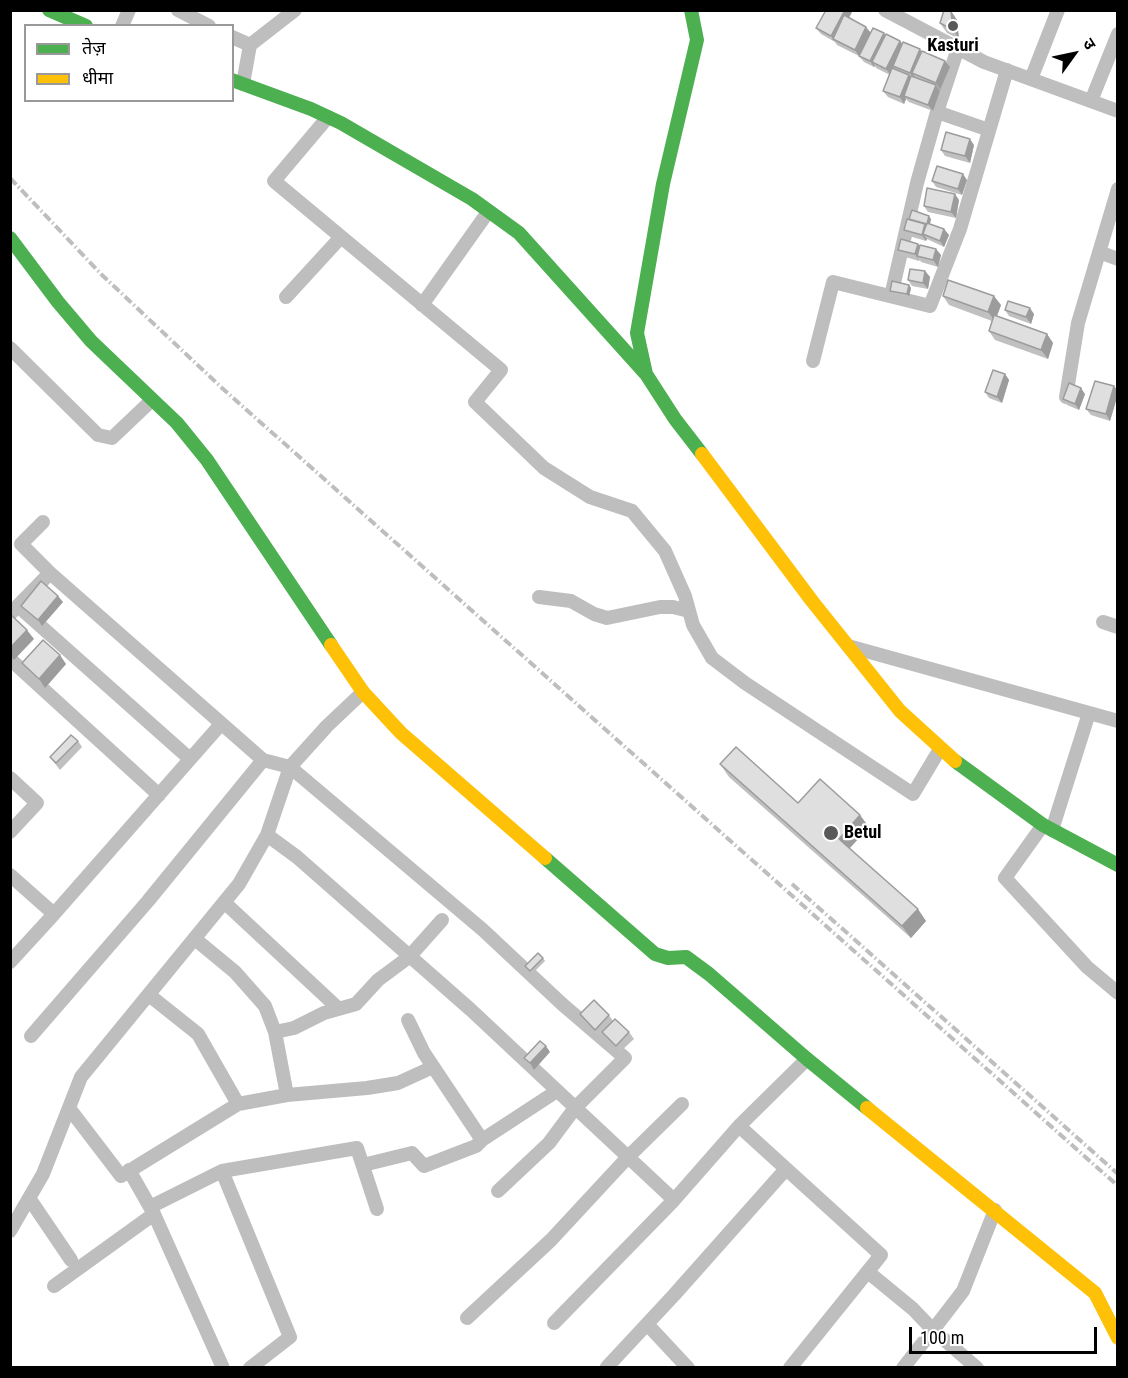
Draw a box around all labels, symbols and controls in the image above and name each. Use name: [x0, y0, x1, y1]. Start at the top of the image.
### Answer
marker: Kasturi: [946, 19, 960, 33]
legend: [24, 24, 234, 102]
north arrow: [1044, 24, 1104, 84]
place label: Kasturi: [927, 35, 979, 57]
text: उ: [1079, 35, 1100, 53]
text: तेज़: [82, 37, 106, 58]
text: धीमा: [82, 67, 113, 88]
place label: Betul: [844, 822, 882, 844]
marker: Betul: [822, 824, 840, 842]
scale bar: [912, 1315, 1100, 1353]
text: 100 m: [920, 1327, 964, 1348]

